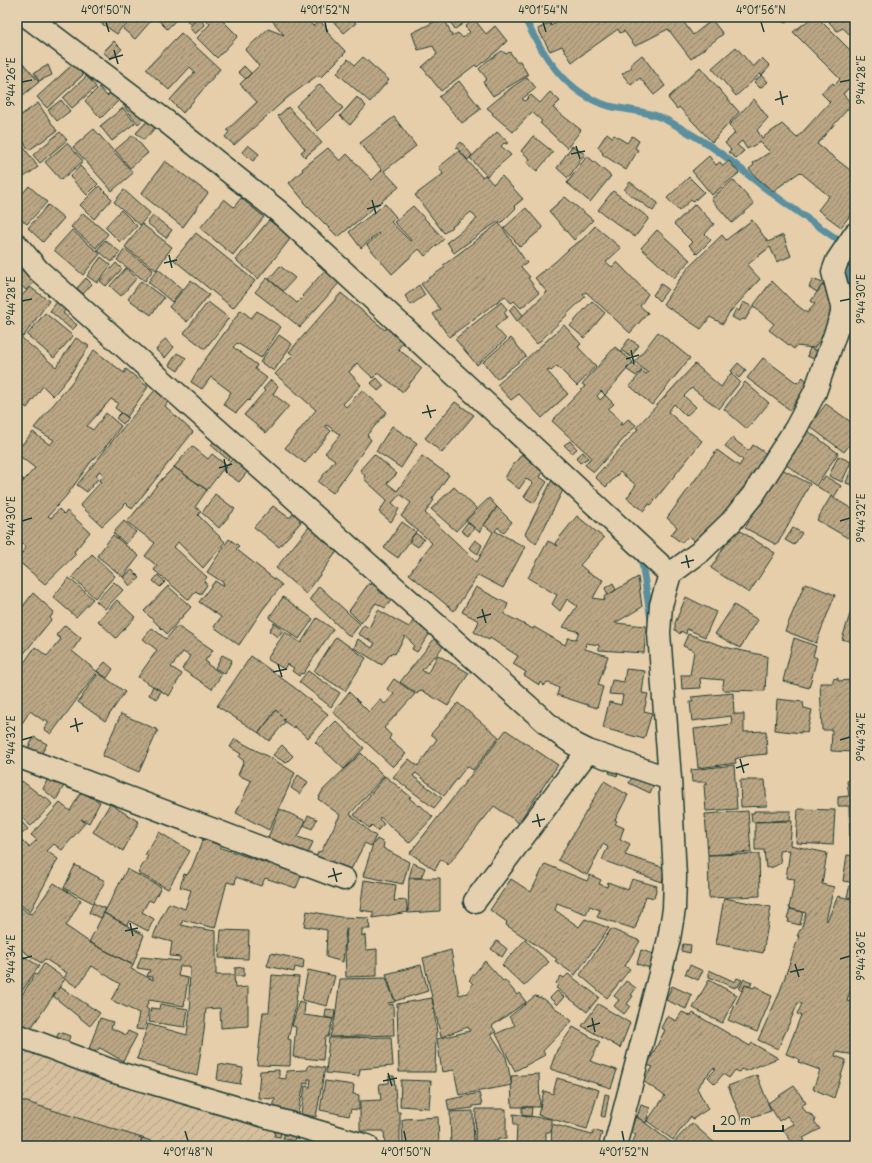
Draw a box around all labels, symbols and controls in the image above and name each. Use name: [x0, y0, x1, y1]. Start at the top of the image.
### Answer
text: 4°01'50"N: [81, 2, 131, 17]
text: 4°01'52"N: [300, 2, 350, 17]
text: 4°01'54"N: [518, 2, 568, 17]
text: 4°01'56"N: [736, 2, 786, 17]
text: 9°44'28"E: [853, 55, 868, 105]
text: 9°44'26"E: [3, 57, 18, 107]
text: 9°44'30"E: [853, 274, 868, 324]
text: 9°44'28"E: [3, 276, 18, 326]
text: 9°44'32"E: [853, 493, 868, 543]
text: 9°44'30"E: [3, 496, 18, 546]
text: 9°44'34"E: [853, 712, 868, 762]
text: 9°44'32"E: [3, 715, 18, 765]
text: 9°44'36"E: [853, 931, 868, 981]
text: 9°44'34"E: [3, 934, 18, 984]
scale bar: [714, 1107, 783, 1133]
text: 20 m: [720, 1111, 751, 1129]
text: 4°01'48"N: [163, 1144, 213, 1159]
text: 4°01'50"N: [381, 1144, 431, 1159]
text: 4°01'52"N: [599, 1144, 649, 1159]

